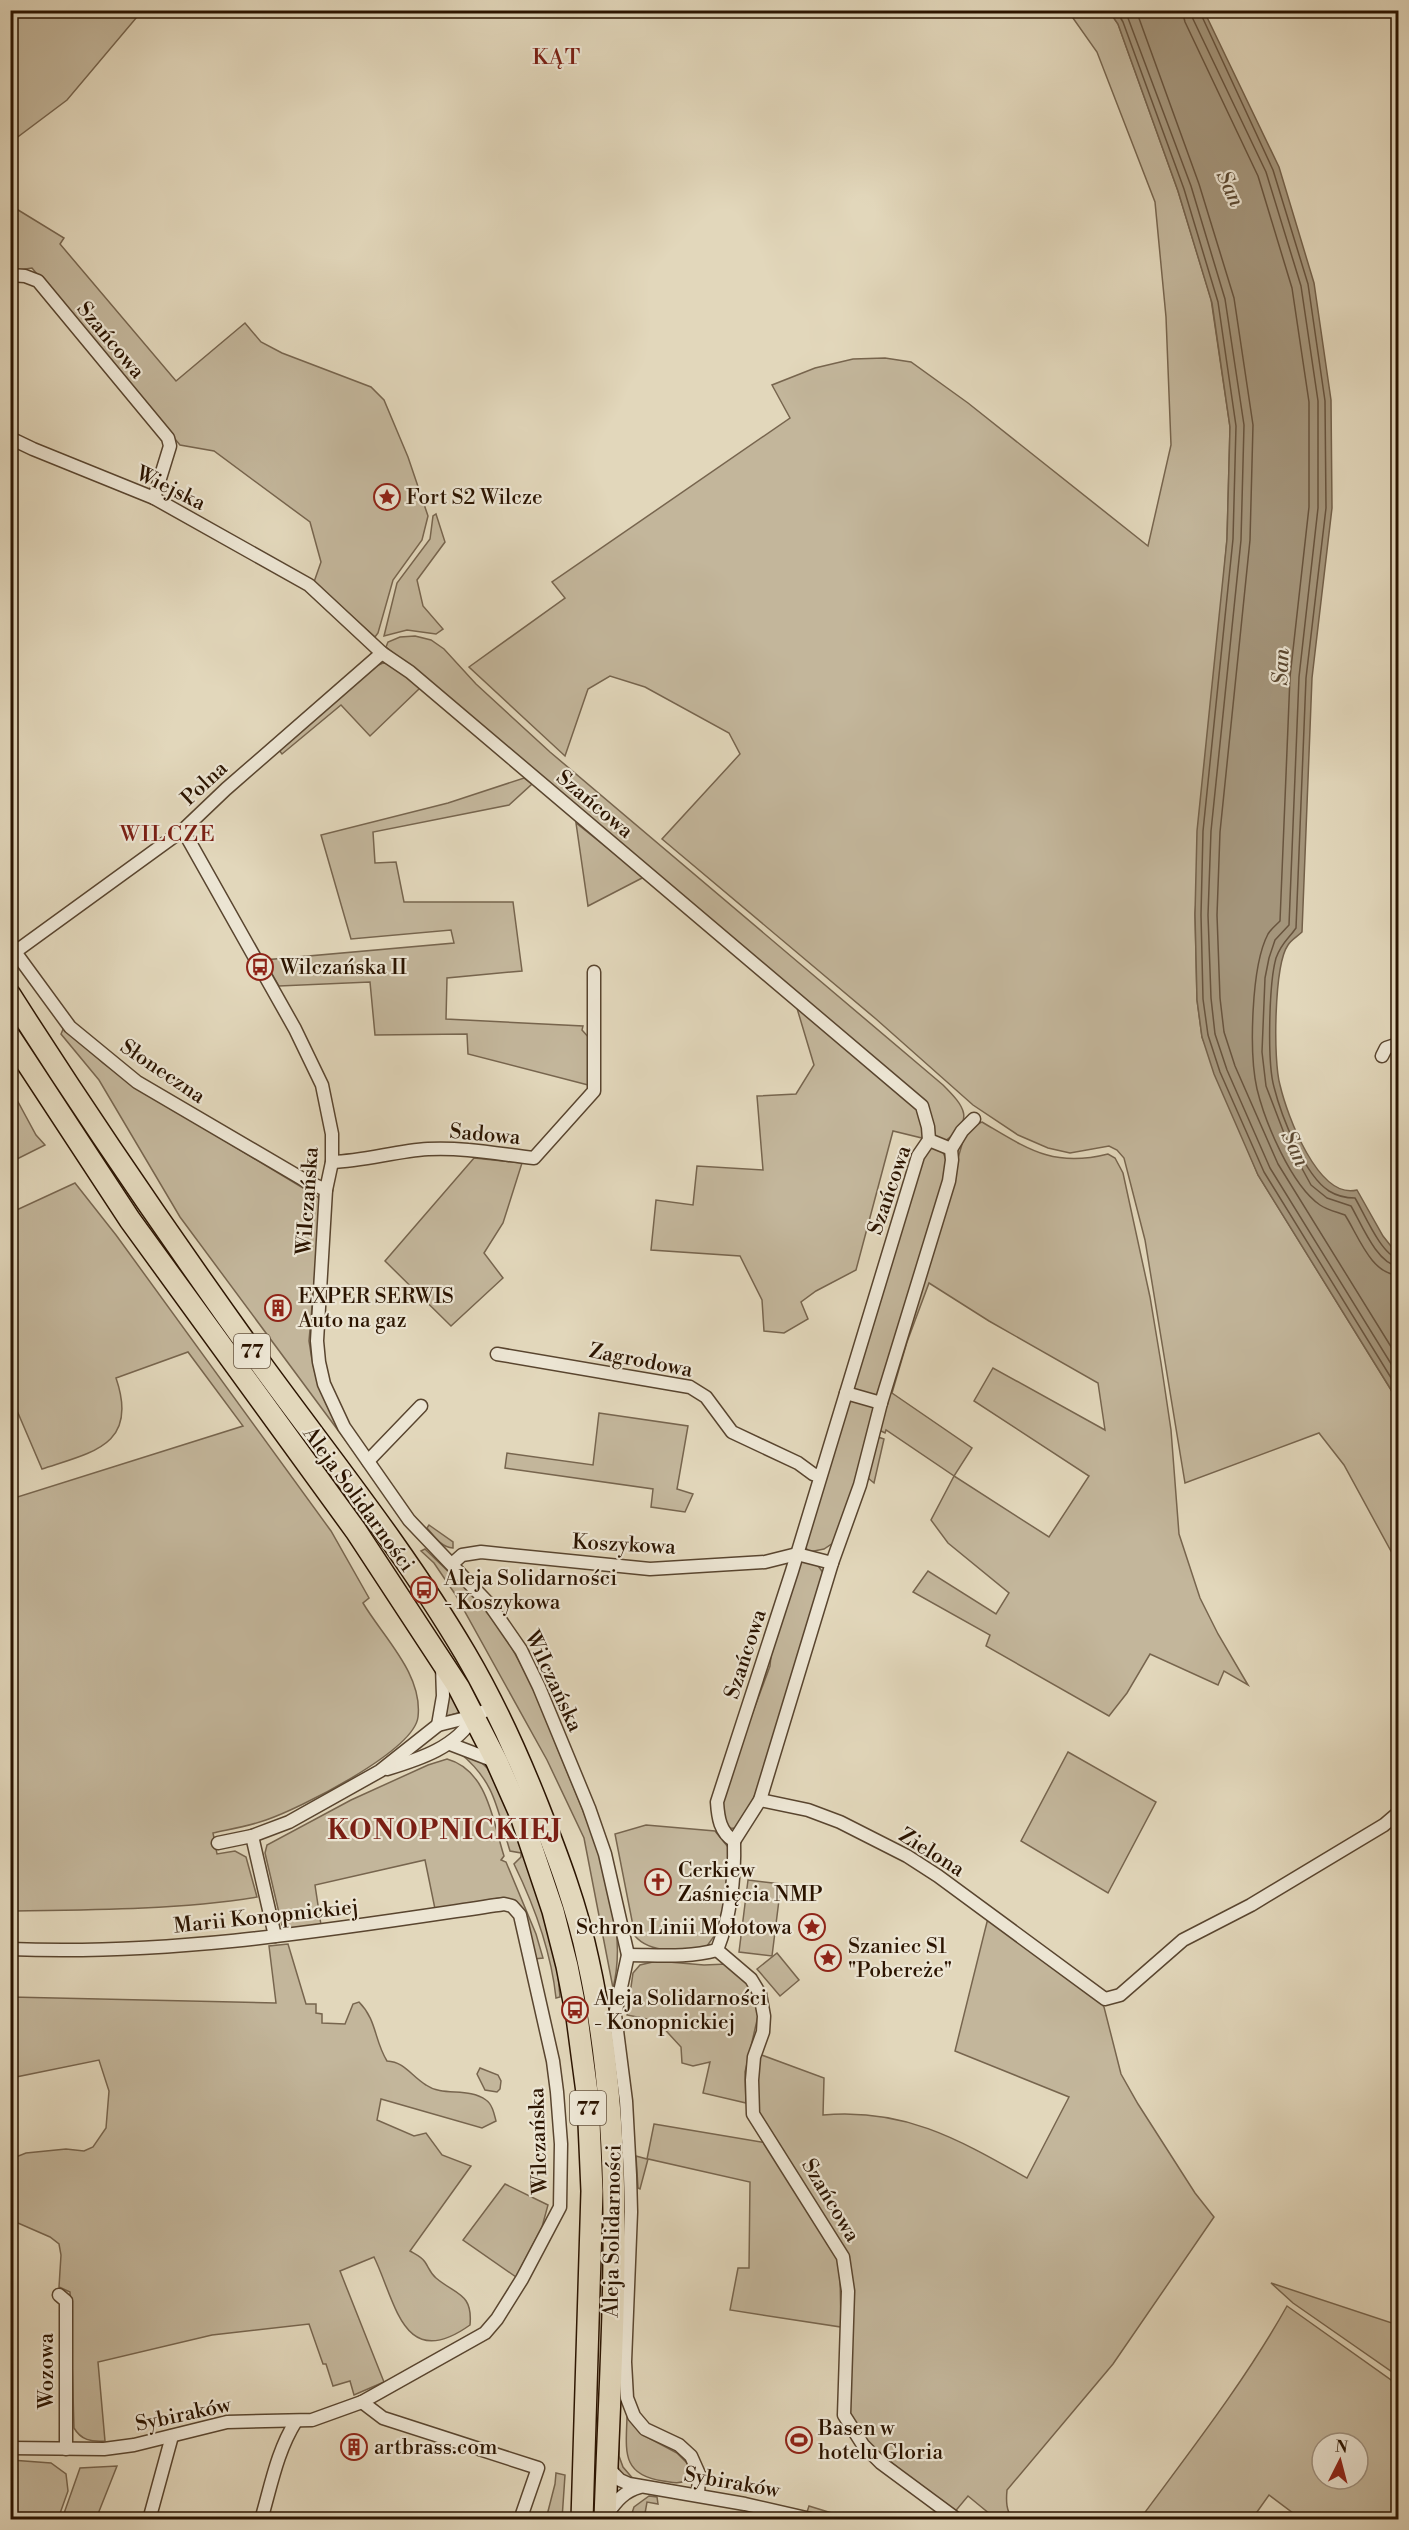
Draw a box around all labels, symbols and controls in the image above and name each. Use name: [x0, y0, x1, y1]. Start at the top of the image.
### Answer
district label: KĄT: [532, 44, 582, 71]
water label: San: [1210, 166, 1250, 212]
street label: Szańcowa: [71, 297, 150, 385]
street label: Wiejska: [131, 461, 210, 517]
place icon: Fort S2 Wilcze: [372, 482, 402, 512]
place label: Fort S2 Wilcze: [406, 485, 543, 511]
water label: San: [1267, 647, 1296, 686]
street label: Polna: [176, 756, 234, 812]
street label: Szańcowa: [551, 765, 638, 845]
district label: WILCZE: [119, 821, 216, 848]
bus stop icon: Wilczańska II: [245, 952, 275, 982]
place label: Wilczańska II: [279, 955, 407, 981]
street label: Słoneczna: [115, 1034, 210, 1110]
street label: Sadowa: [448, 1119, 522, 1151]
water label: San: [1274, 1126, 1315, 1172]
street label: Szańcowa: [863, 1142, 917, 1238]
street label: WiIczańska: [291, 1146, 325, 1257]
place label: EXPER SERWIS Auto na gaz: [297, 1284, 454, 1334]
building icon: EXPER SERWIS Auto na gaz: [263, 1293, 293, 1323]
road number: 77: [234, 1334, 270, 1368]
street label: Zagrodowa: [587, 1338, 695, 1384]
street label: Aleja Solidarności: [296, 1421, 420, 1577]
street label: Koszykowa: [571, 1529, 677, 1561]
place label: Aleja Solidarności - Koszykowa: [443, 1566, 617, 1616]
bus stop icon: Aleja Solidarności - Koszykowa: [409, 1575, 439, 1605]
street label: Szańcowa: [719, 1606, 773, 1702]
street label: WiIczańska: [518, 1626, 588, 1736]
district label: KONOPNICKIEJ: [327, 1814, 563, 1848]
street label: Zielona: [894, 1823, 969, 1883]
place label: Cerkiew Zaśnięcia NMP: [678, 1858, 823, 1908]
church icon: Cerkiew Zaśnięcia NMP: [643, 1867, 673, 1897]
street label: Marii Konopnickiej: [172, 1894, 360, 1940]
place icon: Schron Linii Mołotowa: [797, 1912, 827, 1942]
place label: Schron Linii Mołotowa: [576, 1915, 792, 1941]
place label: Szaniec S1 "Pobereże": [848, 1934, 952, 1984]
place icon: Szaniec S1 "Pobereże": [813, 1943, 843, 1973]
place label: Aleja Solidarności - Konopnickiej: [593, 1986, 767, 2036]
bus stop icon: Aleja Solidarności - Konopnickiej: [560, 1995, 590, 2025]
street label: Wilczańska: [524, 2087, 554, 2196]
road number: 77: [570, 2091, 606, 2125]
street label: Aleja Solidarności: [598, 2144, 628, 2319]
street label: Szańcowa: [795, 2154, 865, 2247]
street label: Wozowa: [34, 2333, 60, 2410]
street label: Sybiraków: [133, 2392, 234, 2438]
place label: Basen w hotelu Gloria: [817, 2416, 943, 2466]
sports icon: Basen w hotelu Gloria: [784, 2425, 814, 2455]
north arrow: [1310, 2431, 1370, 2491]
building icon: artbrass.com: [339, 2432, 369, 2462]
place label: artbrass.com: [374, 2435, 498, 2461]
text: N: [1334, 2436, 1349, 2458]
street label: Sybiraków: [682, 2462, 782, 2504]

